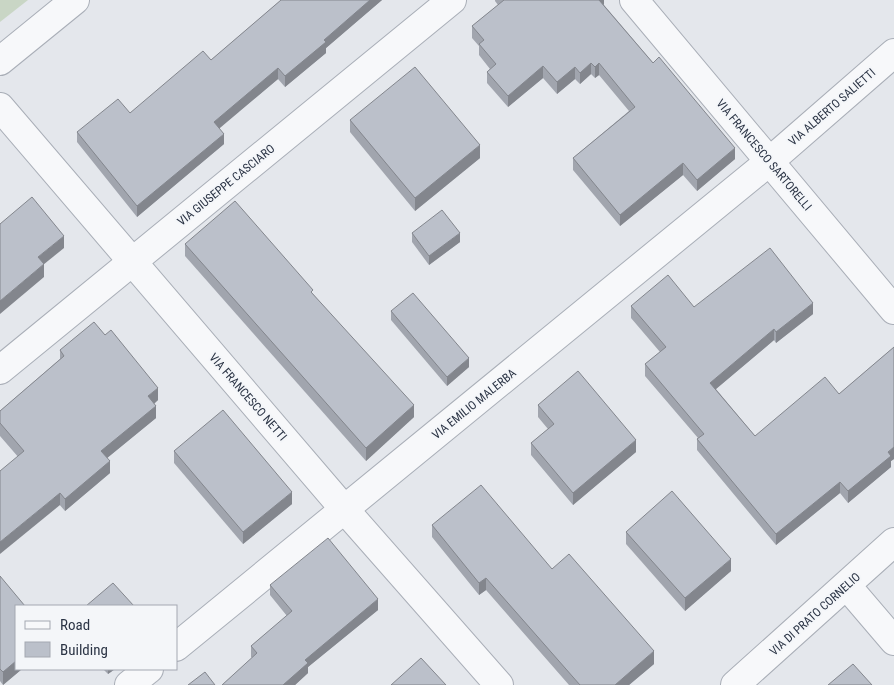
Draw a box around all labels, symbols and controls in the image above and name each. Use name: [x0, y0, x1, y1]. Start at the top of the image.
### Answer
street label: VIA ALBERTO SALIETTI: [786, 66, 878, 148]
street label: VIA FRANCESCO SARTORELLI: [713, 97, 815, 213]
street label: VIA GIUSEPPE CASCIARO: [175, 142, 277, 228]
street label: VIA FRANCESCO NETTI: [206, 351, 290, 443]
street label: VIA EMILIO MALERBA: [429, 366, 519, 442]
street label: VIA DI PRATO CORNELIO: [767, 570, 863, 658]
legend: [15, 605, 178, 670]
text: Road: [60, 616, 90, 634]
text: Building: [60, 641, 108, 659]

